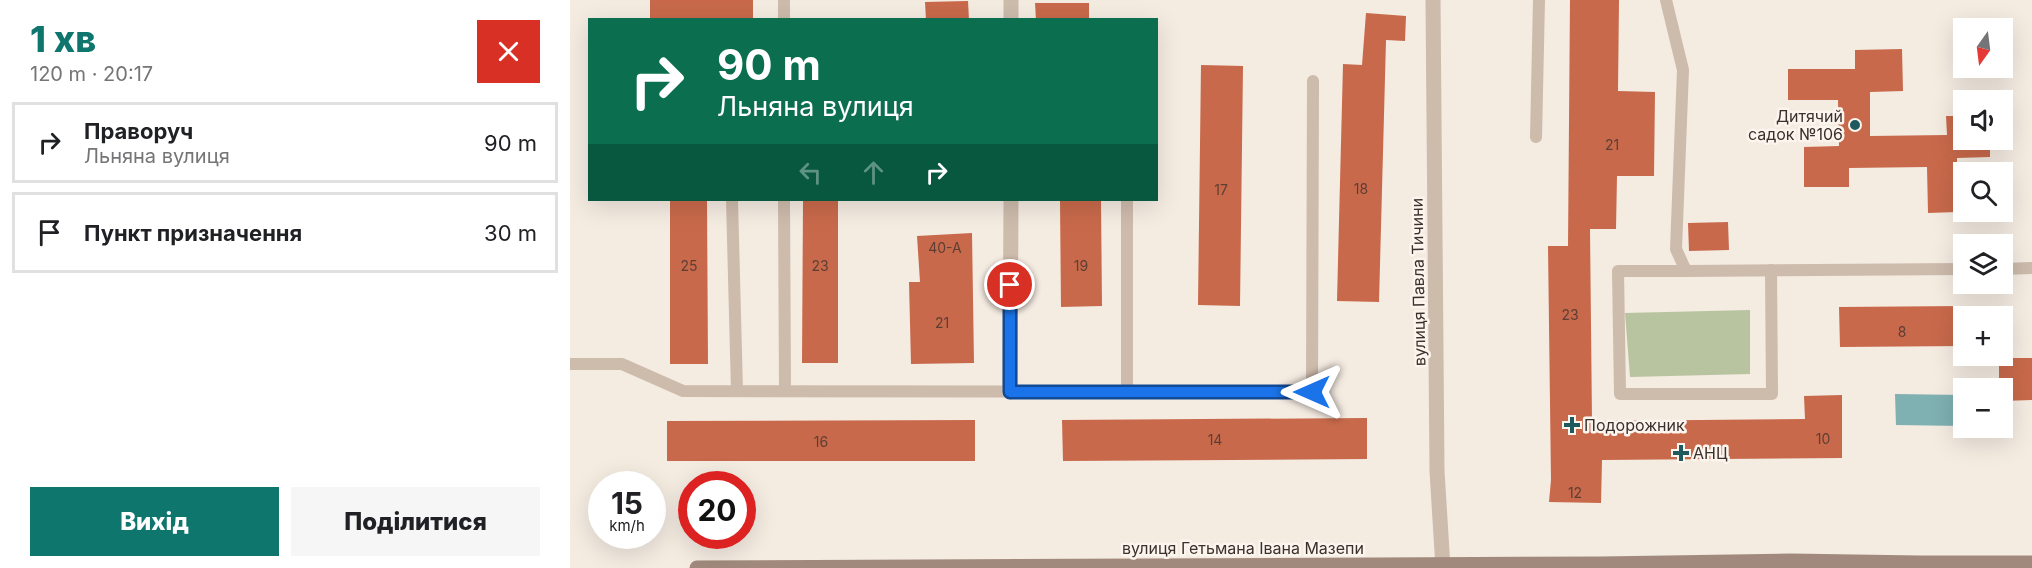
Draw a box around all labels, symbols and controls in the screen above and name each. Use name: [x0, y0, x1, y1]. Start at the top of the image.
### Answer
text: 1 хв: [30, 17, 96, 61]
north arrow: [1953, 18, 2013, 78]
map controls: [1953, 18, 2013, 438]
button: close: [477, 20, 540, 83]
text: 90 m: [717, 39, 821, 90]
icon: right: [618, 42, 696, 120]
text: 120 m · 20:17: [30, 62, 153, 86]
text: Льняна вулиця: [717, 90, 914, 123]
button: sound: [1953, 90, 2013, 150]
place label: Дитячий садок №106: [1748, 106, 1843, 144]
text: Праворуч: [84, 118, 193, 144]
marker: Дитячий садок №106: [1848, 118, 1862, 132]
icon: right: [33, 126, 66, 159]
text: 90 m: [484, 130, 537, 156]
house number: 21: [1605, 136, 1619, 153]
text: Льняна вулиця: [84, 144, 230, 168]
icon: left: [794, 156, 827, 189]
icon: ahead: [857, 156, 890, 189]
icon: right: [920, 156, 953, 189]
button: search: [1953, 162, 2013, 222]
house number: 18: [1354, 180, 1368, 197]
house number: 17: [1214, 181, 1228, 198]
street label: вулиця Павла Тичини: [1407, 198, 1429, 366]
icon: arrive: [33, 216, 66, 249]
text: Пункт призначення: [84, 220, 302, 246]
text: 30 m: [484, 220, 537, 246]
button: layers: [1953, 234, 2013, 294]
house number: 40-А: [928, 239, 962, 256]
house number: 25: [680, 257, 698, 274]
house number: 23: [811, 257, 829, 274]
house number: 19: [1074, 257, 1088, 274]
pin: [984, 259, 1035, 310]
icon: arrive: [993, 268, 1026, 301]
house number: 23: [1561, 306, 1579, 323]
button: +: [1953, 306, 2013, 366]
house number: 21: [935, 314, 949, 331]
house number: 8: [1898, 323, 1906, 340]
position arrow: [1280, 360, 1344, 424]
button: −: [1953, 378, 2013, 438]
place label: Подорожник: [1584, 415, 1685, 435]
marker: Подорожник: [1565, 418, 1579, 432]
house number: 10: [1816, 430, 1830, 447]
house number: 14: [1208, 431, 1222, 448]
house number: 16: [814, 433, 828, 450]
place label: АНЦ: [1693, 443, 1728, 463]
marker: АНЦ: [1674, 446, 1688, 460]
speed limit sign: 20: [678, 471, 756, 549]
house number: 12: [1568, 484, 1582, 501]
text: 15: [611, 485, 643, 521]
button: Вихід: [30, 487, 279, 556]
button: Поділитися: [291, 487, 540, 556]
text: km/h: [609, 516, 645, 535]
street label: вулиця Гетьмана Івана Мазепи: [1122, 538, 1364, 558]

